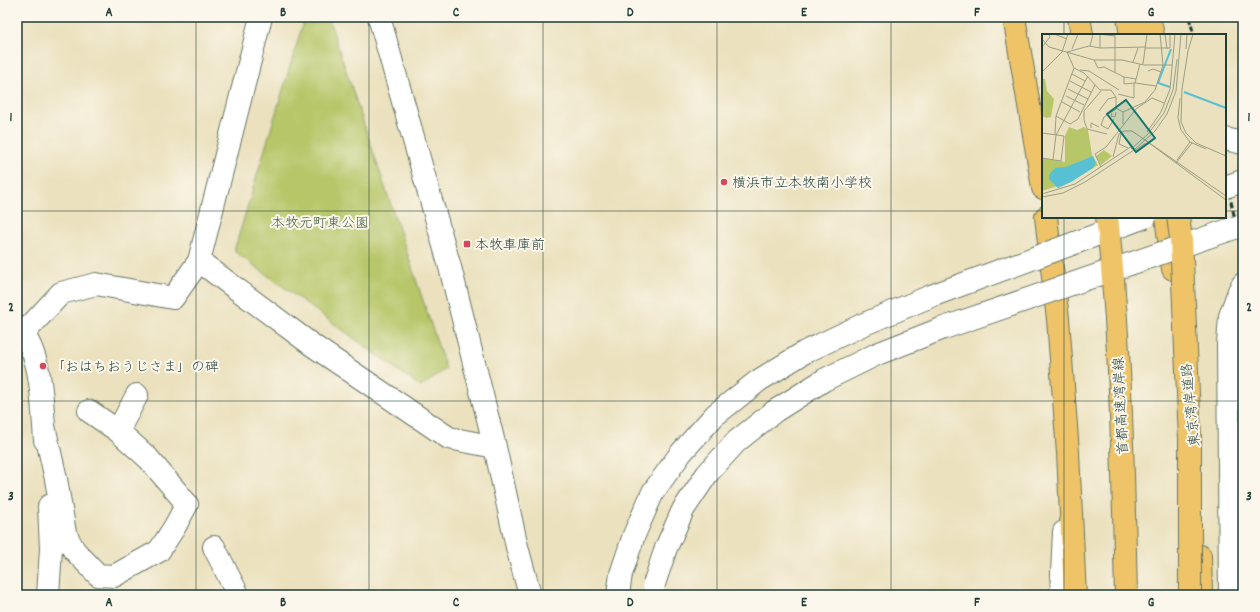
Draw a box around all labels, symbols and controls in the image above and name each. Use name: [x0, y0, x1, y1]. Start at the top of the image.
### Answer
text: A: [105, 4, 113, 23]
text: B: [280, 4, 286, 23]
text: C: [453, 4, 460, 23]
text: D: [627, 4, 634, 23]
text: E: [801, 4, 808, 23]
text: F: [974, 4, 980, 23]
text: G: [1148, 4, 1155, 23]
inset map: [1042, 34, 1226, 218]
text: 1: [10, 109, 13, 128]
text: 1: [1248, 109, 1251, 128]
place label: 横浜市立本牧南小学校: [732, 174, 872, 194]
marker: 横浜市立本牧南小学校: [719, 177, 729, 187]
park label: 本牧元町東公園: [271, 214, 369, 234]
place label: 本牧車庫前: [475, 236, 545, 256]
marker: 本牧車庫前: [462, 239, 472, 249]
text: 2: [8, 299, 14, 318]
text: 2: [1246, 299, 1252, 318]
street label: 首都高速湾岸線: [1109, 356, 1135, 455]
place label: 「おはちおうじさま」の碑: [51, 358, 219, 378]
marker: 「おはちおうじさま」の碑: [38, 361, 48, 371]
street label: 東京湾岸道路: [1178, 362, 1206, 448]
text: 3: [8, 488, 14, 507]
text: 3: [1246, 488, 1252, 507]
text: A: [105, 594, 113, 612]
text: B: [280, 594, 286, 612]
text: C: [453, 594, 460, 612]
text: D: [627, 594, 634, 612]
text: E: [801, 594, 808, 612]
text: F: [974, 594, 980, 612]
text: G: [1148, 594, 1155, 612]

